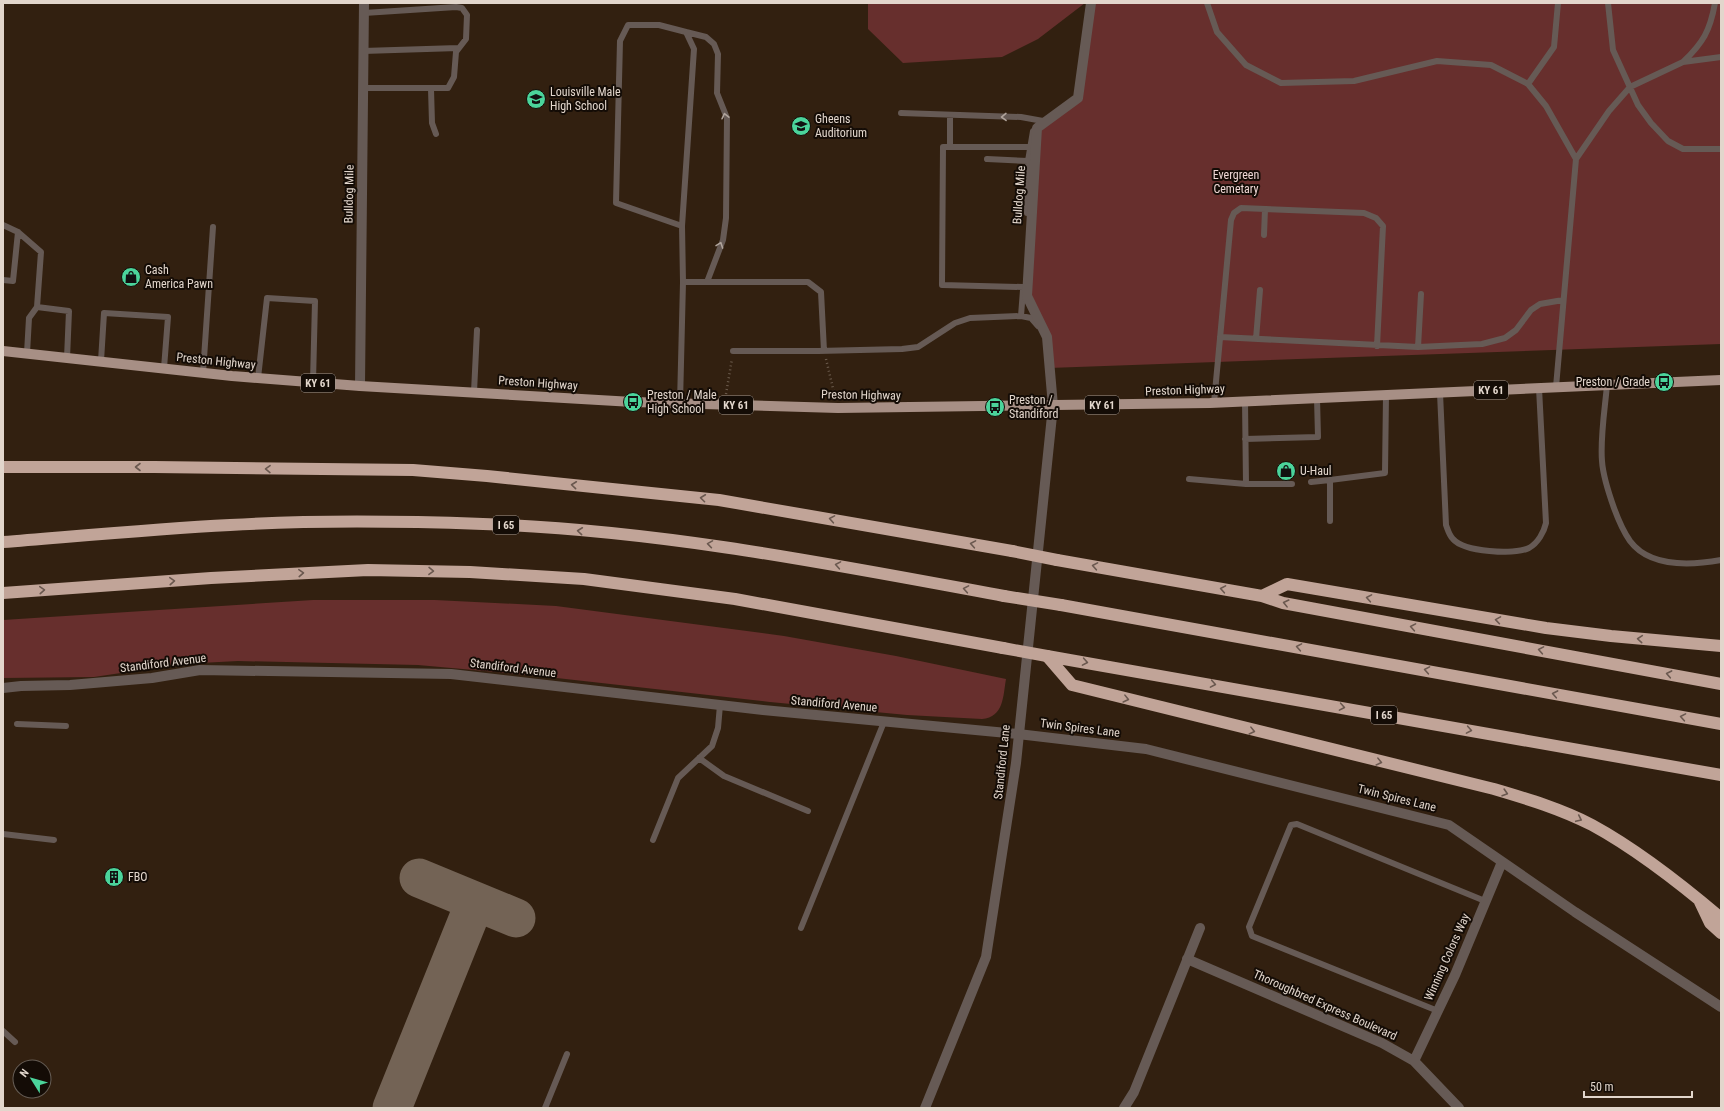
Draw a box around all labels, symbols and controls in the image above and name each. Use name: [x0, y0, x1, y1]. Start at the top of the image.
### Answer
place label: Louisville Male High School: [550, 85, 621, 113]
school or university icon: Louisville Male High School: [525, 88, 547, 110]
place label: Gheens Auditorium: [815, 112, 867, 140]
one-way arrow: [722, 113, 730, 120]
one-way arrow: [1001, 113, 1007, 121]
school or university icon: Gheens Auditorium: [790, 115, 812, 137]
street label: Bulldog Mile: [341, 164, 357, 223]
street label: Bulldog Mile: [1010, 165, 1028, 225]
park label: Evergreen Cemetary: [1213, 168, 1259, 196]
one-way arrow: [716, 242, 724, 249]
place label: Cash America Pawn: [145, 263, 213, 291]
shop icon: Cash America Pawn: [120, 266, 142, 288]
street label: Preston Highway: [176, 350, 256, 372]
bus stop icon: Preston / Grade: [1653, 371, 1675, 393]
street label: Preston Highway: [498, 373, 578, 393]
road number: KY 61: [301, 374, 335, 392]
place label: Preston / Grade: [1576, 375, 1650, 389]
road number: KY 61: [1474, 381, 1508, 399]
street label: Preston Highway: [1145, 382, 1225, 398]
street label: Preston Highway: [821, 387, 901, 403]
place label: Preston / Male High School: [647, 388, 717, 416]
bus stop icon: Preston / Male High School: [622, 391, 644, 413]
place label: Preston / Standiford: [1009, 393, 1058, 421]
road number: KY 61: [719, 396, 753, 414]
bus stop icon: Preston / Standiford: [984, 396, 1006, 418]
road number: KY 61: [1085, 396, 1119, 414]
shop icon: U-Haul: [1275, 460, 1297, 482]
one-way arrow: [135, 463, 141, 471]
one-way arrow: [265, 464, 271, 473]
place label: U-Haul: [1300, 464, 1331, 478]
one-way arrow: [571, 480, 577, 489]
one-way arrow: [700, 494, 706, 503]
one-way arrow: [829, 515, 835, 524]
road number: I 65: [493, 516, 519, 534]
one-way arrow: [577, 526, 583, 535]
one-way arrow: [707, 540, 713, 549]
one-way arrow: [970, 540, 977, 549]
one-way arrow: [835, 562, 841, 570]
one-way arrow: [1092, 563, 1098, 571]
one-way arrow: [428, 567, 434, 575]
one-way arrow: [298, 569, 304, 577]
one-way arrow: [169, 576, 175, 585]
one-way arrow: [39, 585, 45, 594]
one-way arrow: [963, 585, 969, 593]
one-way arrow: [1220, 586, 1226, 594]
one-way arrow: [1366, 595, 1373, 603]
one-way arrow: [1282, 600, 1289, 608]
one-way arrow: [1495, 616, 1501, 625]
one-way arrow: [1410, 623, 1416, 632]
one-way arrow: [1637, 635, 1643, 644]
one-way arrow: [1296, 643, 1302, 652]
one-way arrow: [1538, 646, 1544, 655]
street label: Standiford Avenue: [119, 651, 207, 675]
street label: Standiford Avenue: [469, 656, 557, 680]
one-way arrow: [1082, 658, 1088, 666]
one-way arrow: [1424, 666, 1430, 675]
one-way arrow: [1666, 670, 1672, 678]
one-way arrow: [1210, 680, 1217, 688]
one-way arrow: [1552, 690, 1558, 699]
street label: Standiford Avenue: [790, 693, 878, 715]
one-way arrow: [1123, 694, 1130, 703]
one-way arrow: [1338, 702, 1345, 711]
road number: I 65: [1371, 706, 1397, 724]
one-way arrow: [1680, 713, 1686, 721]
street label: Twin Spires Lane: [1039, 716, 1121, 740]
street label: Standiford Lane: [991, 724, 1013, 800]
one-way arrow: [1466, 725, 1473, 734]
one-way arrow: [1249, 726, 1256, 734]
one-way arrow: [1375, 757, 1382, 766]
street label: Twin Spires Lane: [1356, 782, 1438, 815]
one-way arrow: [1501, 788, 1508, 797]
one-way arrow: [1575, 814, 1582, 822]
building icon: FBO: [103, 866, 125, 888]
place label: FBO: [128, 870, 148, 884]
street label: Winning Colors Way: [1422, 911, 1472, 1003]
street label: Thoroughbred Express Boulevard: [1251, 967, 1399, 1043]
north arrow: [12, 1059, 52, 1099]
text: N: [17, 1066, 32, 1080]
scale bar: [1584, 1073, 1692, 1099]
text: 50 m: [1590, 1080, 1614, 1094]

